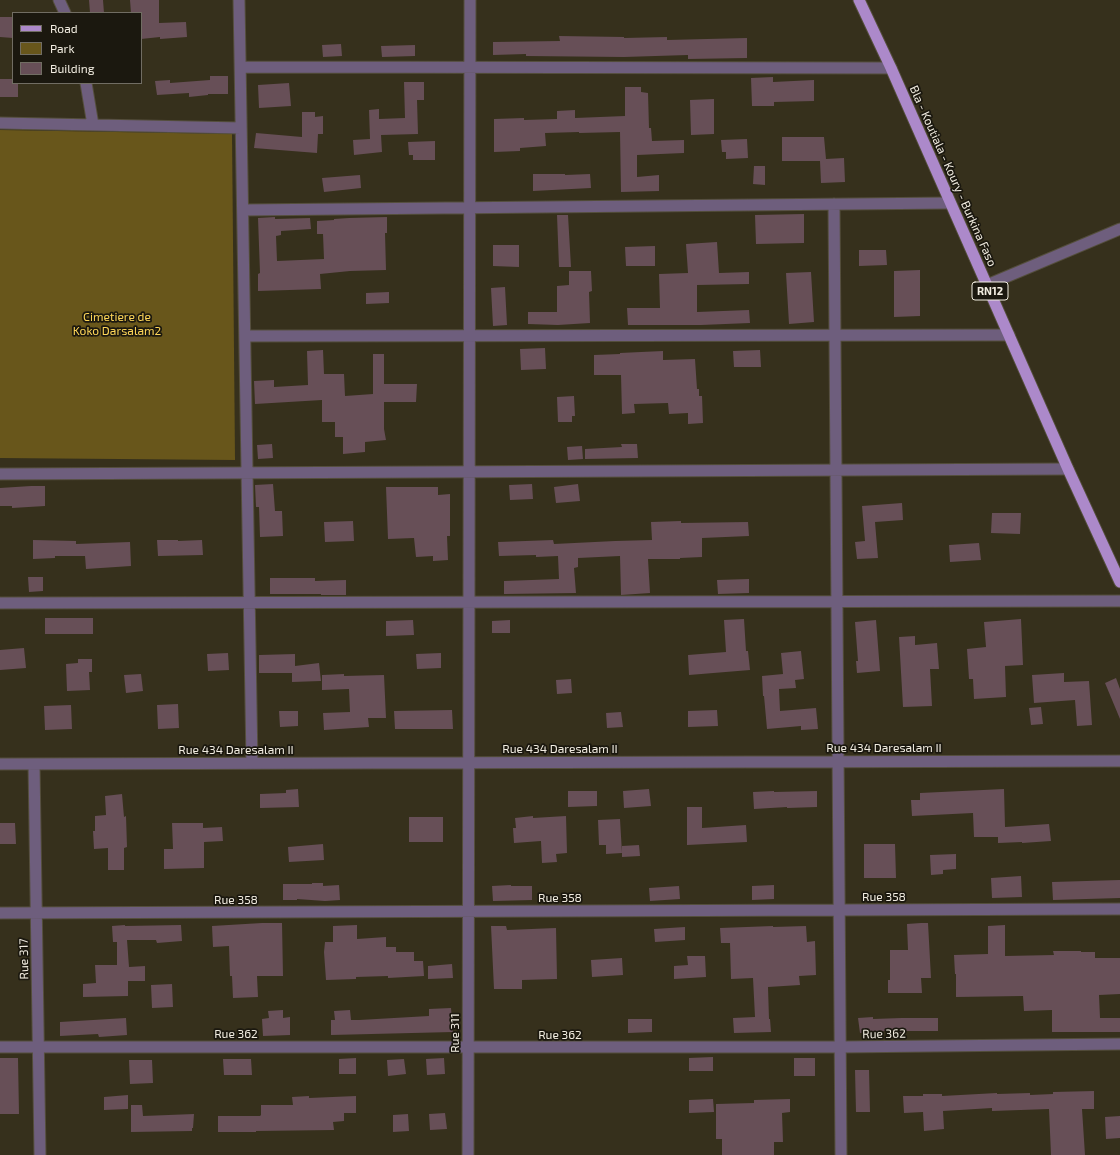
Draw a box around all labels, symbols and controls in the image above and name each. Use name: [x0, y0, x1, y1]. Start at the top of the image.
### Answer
legend: [12, 12, 142, 84]
text: Road: [50, 21, 78, 35]
text: Park: [50, 41, 75, 55]
text: Building: [50, 61, 94, 75]
street label: Bla - Koutiala - Koury - Burkina Faso: [906, 83, 1000, 269]
road number: RN12: [972, 282, 1008, 300]
park label: Cimetiere de Koko Darsalam2: [73, 310, 161, 338]
street label: Rue 434 Daresalam II: [826, 741, 942, 755]
street label: Rue 434 Daresalam II: [502, 742, 618, 756]
street label: Rue 434 Daresalam II: [178, 743, 294, 757]
street label: Rue 358: [862, 890, 906, 904]
street label: Rue 358: [538, 891, 582, 905]
street label: Rue 358: [214, 893, 258, 907]
street label: Rue 317: [16, 938, 32, 980]
street label: Rue 311: [448, 1013, 462, 1053]
street label: Rue 362: [862, 1026, 906, 1042]
street label: Rue 362: [214, 1027, 258, 1041]
street label: Rue 362: [538, 1028, 582, 1042]

